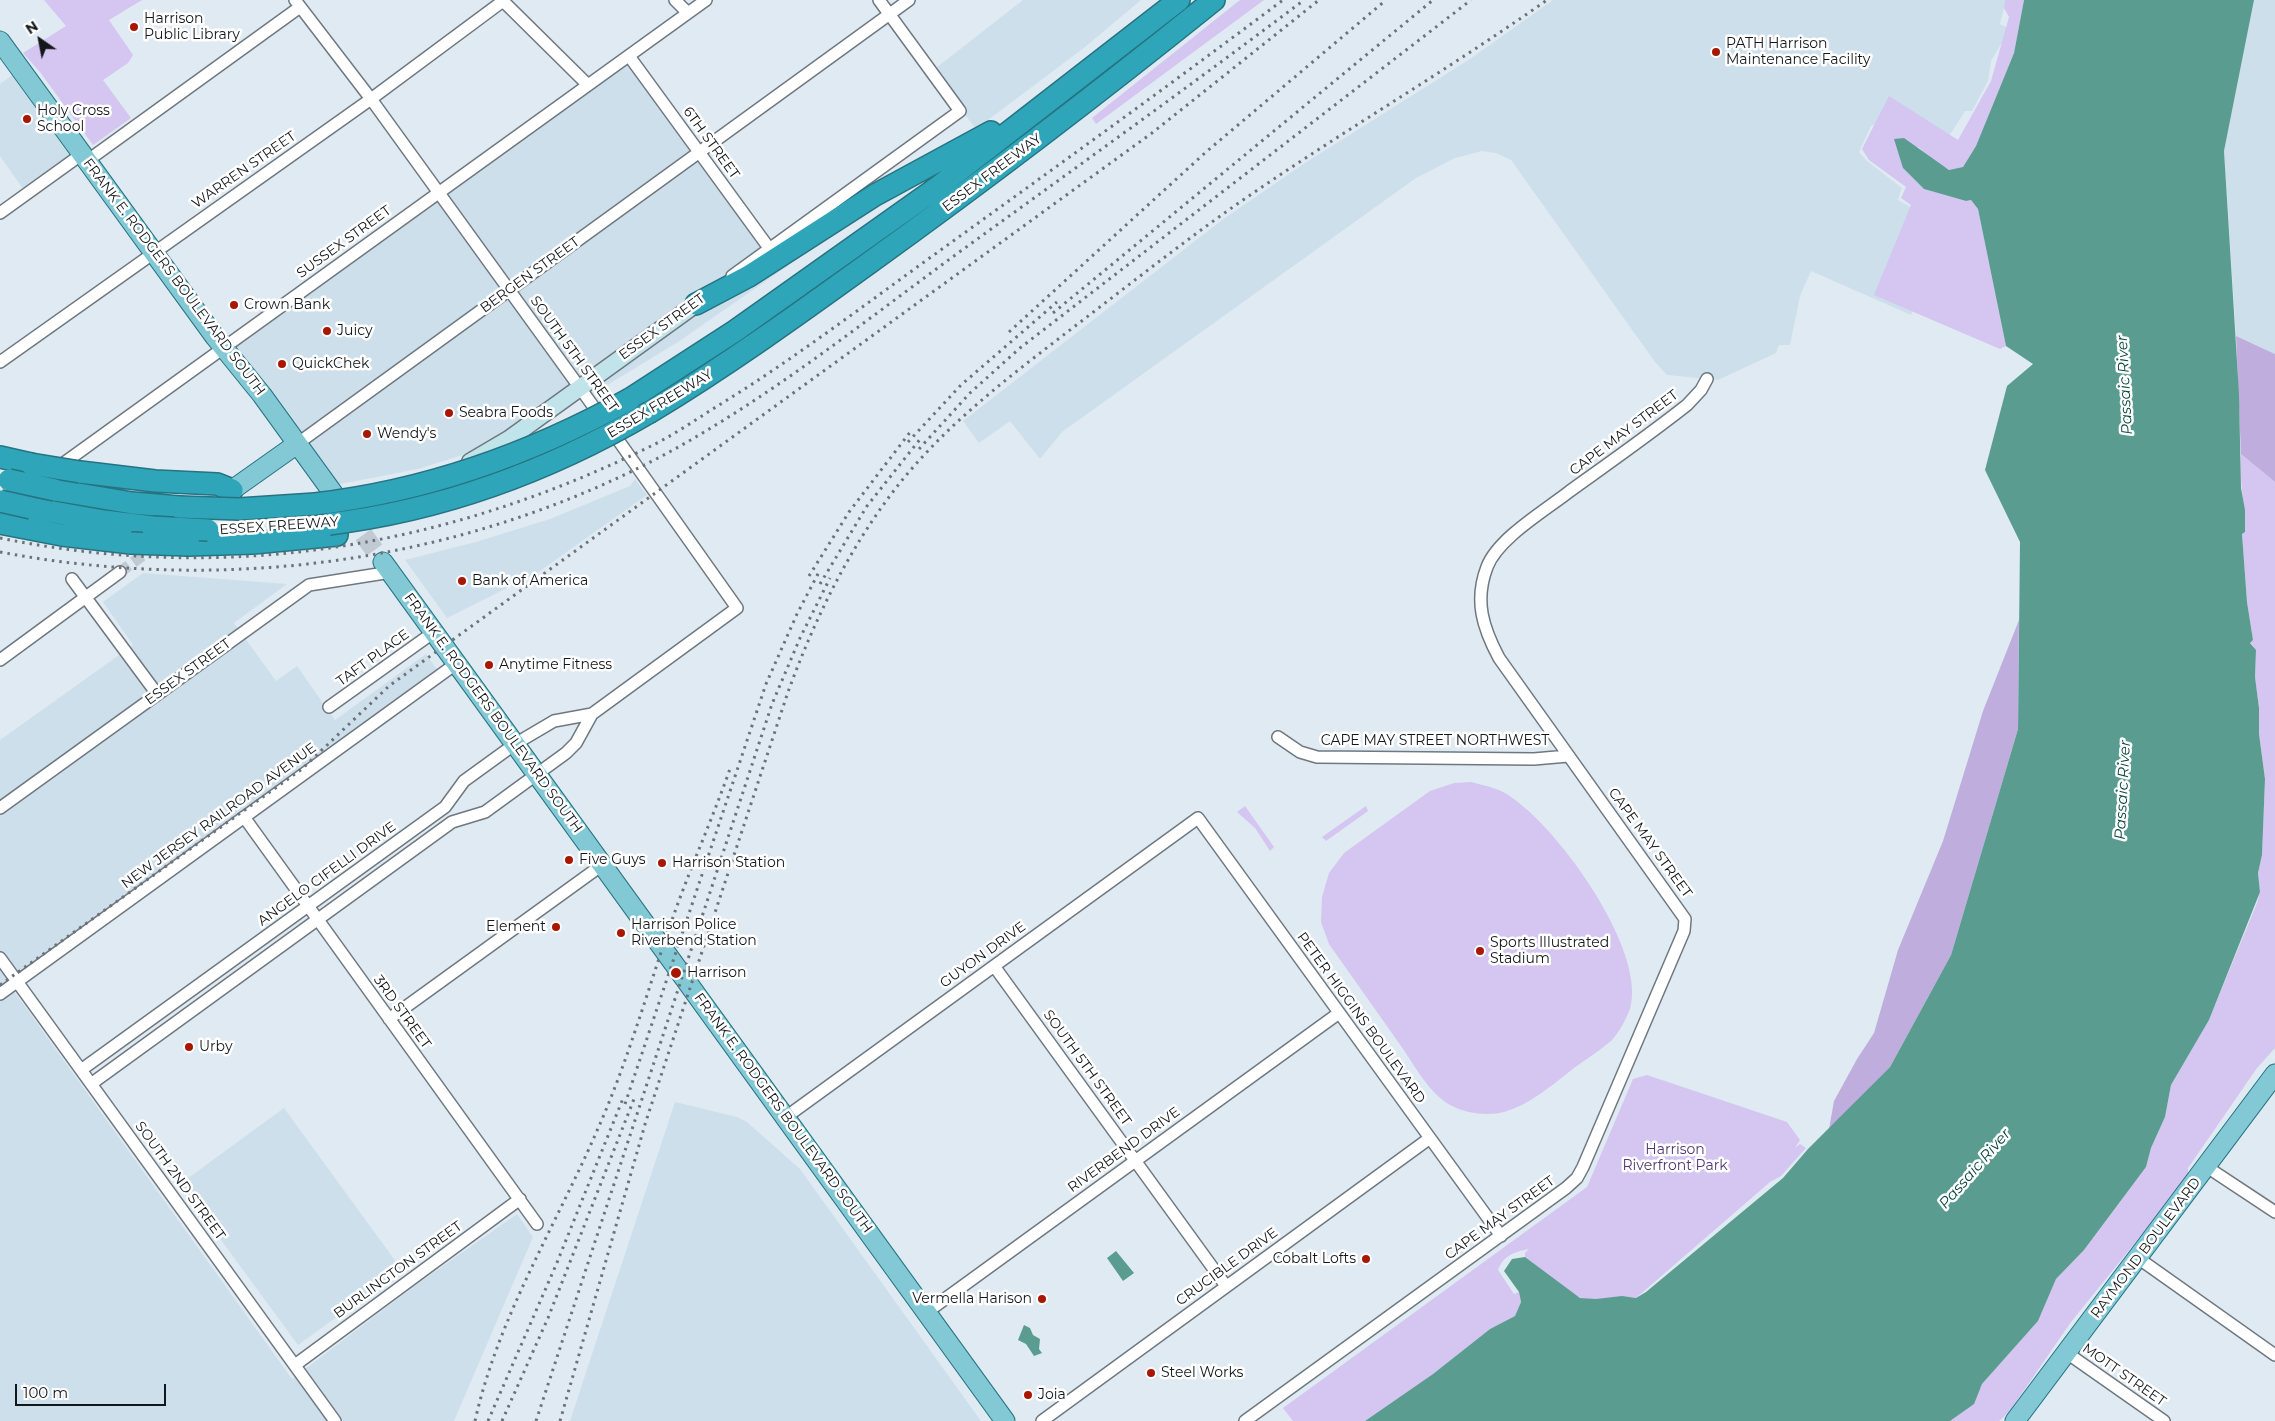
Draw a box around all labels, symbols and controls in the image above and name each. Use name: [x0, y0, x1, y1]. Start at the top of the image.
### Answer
place label: Harrison Public Library: [144, 11, 240, 44]
north arrow: [15, 15, 65, 65]
text: N: [22, 17, 41, 38]
marker: Harrison Public Library: [128, 21, 140, 33]
place label: PATH Harrison Maintenance Facility: [1726, 36, 1870, 68]
marker: PATH Harrison Maintenance Facility: [1710, 46, 1722, 58]
place label: Holy Cross School: [37, 103, 110, 136]
street label: 6TH STREET: [679, 104, 743, 182]
marker: Holy Cross School: [21, 113, 33, 125]
street label: WARREN STREET: [189, 128, 299, 212]
street label: ESSEX FREEWAY: [939, 130, 1045, 216]
street label: FRANK E. RODGERS BOULEVARD SOUTH: [79, 155, 269, 399]
street label: SUSSEX STREET: [294, 202, 394, 282]
street label: BERGEN STREET: [477, 233, 583, 317]
street label: ESSEX STREET: [616, 290, 708, 364]
street label: SOUTH 5TH STREET: [526, 293, 622, 415]
place label: Crown Bank: [244, 297, 330, 313]
marker: Crown Bank: [228, 299, 240, 311]
place label: Juicy: [337, 323, 373, 339]
marker: Juicy: [321, 325, 333, 337]
water label: Passaic River: [2113, 335, 2137, 435]
place label: QuickChek: [292, 356, 369, 372]
marker: QuickChek: [276, 358, 288, 370]
street label: ESSEX FREEWAY: [604, 366, 716, 442]
street label: CAPE MAY STREET: [1566, 387, 1682, 479]
place label: Seabra Foods: [459, 405, 553, 421]
marker: Seabra Foods: [443, 407, 455, 419]
place label: Wendy's: [377, 426, 436, 442]
marker: Wendy's: [361, 428, 373, 440]
street label: ESSEX FREEWAY: [219, 513, 339, 539]
place label: Bank of America: [472, 573, 588, 589]
marker: Bank of America: [456, 575, 468, 587]
street label: FRANK E. RODGERS BOULEVARD SOUTH: [400, 590, 586, 836]
street label: TAFT PLACE: [333, 626, 413, 690]
street label: ESSEX STREET: [142, 635, 234, 709]
place label: Anytime Fitness: [499, 657, 612, 673]
marker: Anytime Fitness: [483, 659, 495, 671]
street label: CAPE MAY STREET NORTHWEST: [1321, 733, 1549, 749]
street label: NEW JERSEY RAILROAD AVENUE: [118, 740, 320, 892]
water label: Passaic River: [2111, 740, 2135, 840]
street label: CAPE MAY STREET: [1605, 785, 1695, 901]
street label: ANGELO CIFELLI DRIVE: [255, 818, 399, 930]
place label: Five Guys: [579, 852, 646, 868]
marker: Five Guys: [563, 854, 575, 866]
place label: Harrison Station: [672, 855, 785, 871]
marker: Harrison Station: [656, 857, 668, 869]
place label: Harrison Police Riverbend Station: [631, 917, 757, 950]
street label: GUYON DRIVE: [937, 918, 1029, 992]
place label: Element: [486, 919, 546, 935]
marker: Element: [550, 921, 562, 933]
marker: Harrison Police Riverbend Station: [615, 927, 627, 939]
street label: PETER HIGGINS BOULEVARD: [1293, 929, 1429, 1107]
place label: Sports Illustrated Stadium: [1490, 935, 1609, 968]
marker: Sports Illustrated Stadium: [1474, 945, 1486, 957]
place label: Harrison: [687, 965, 746, 981]
marker: Harrison: [669, 966, 683, 980]
street label: 3RD STREET: [370, 972, 434, 1052]
street label: FRANK E. RODGERS BOULEVARD SOUTH: [690, 990, 876, 1236]
street label: SOUTH 5TH STREET: [1039, 1007, 1135, 1129]
place label: Urby: [199, 1039, 232, 1055]
marker: Urby: [183, 1041, 195, 1053]
street label: RIVERBEND DRIVE: [1065, 1104, 1183, 1196]
street label: SOUTH 2ND STREET: [131, 1119, 229, 1243]
water label: Passaic River: [1935, 1125, 2015, 1213]
park label: Harrison Riverfront Park: [1622, 1142, 1728, 1174]
street label: CAPE MAY STREET: [1442, 1173, 1558, 1263]
street label: RAYMOND BOULEVARD: [2088, 1174, 2204, 1322]
street label: BURLINGTON STREET: [331, 1218, 465, 1322]
street label: CRUCIBLE DRIVE: [1173, 1224, 1281, 1310]
place label: Cobalt Lofts: [1273, 1251, 1356, 1267]
marker: Cobalt Lofts: [1360, 1253, 1372, 1265]
place label: Vermella Harison: [912, 1291, 1032, 1307]
marker: Vermella Harison: [1036, 1293, 1048, 1305]
street label: MOTT STREET: [2079, 1340, 2169, 1410]
place label: Steel Works: [1161, 1365, 1243, 1381]
marker: Steel Works: [1145, 1367, 1157, 1379]
scale bar: [18, 1374, 169, 1406]
text: 100 m: [23, 1383, 68, 1402]
place label: Joia: [1038, 1387, 1066, 1403]
marker: Joia: [1022, 1389, 1034, 1401]

